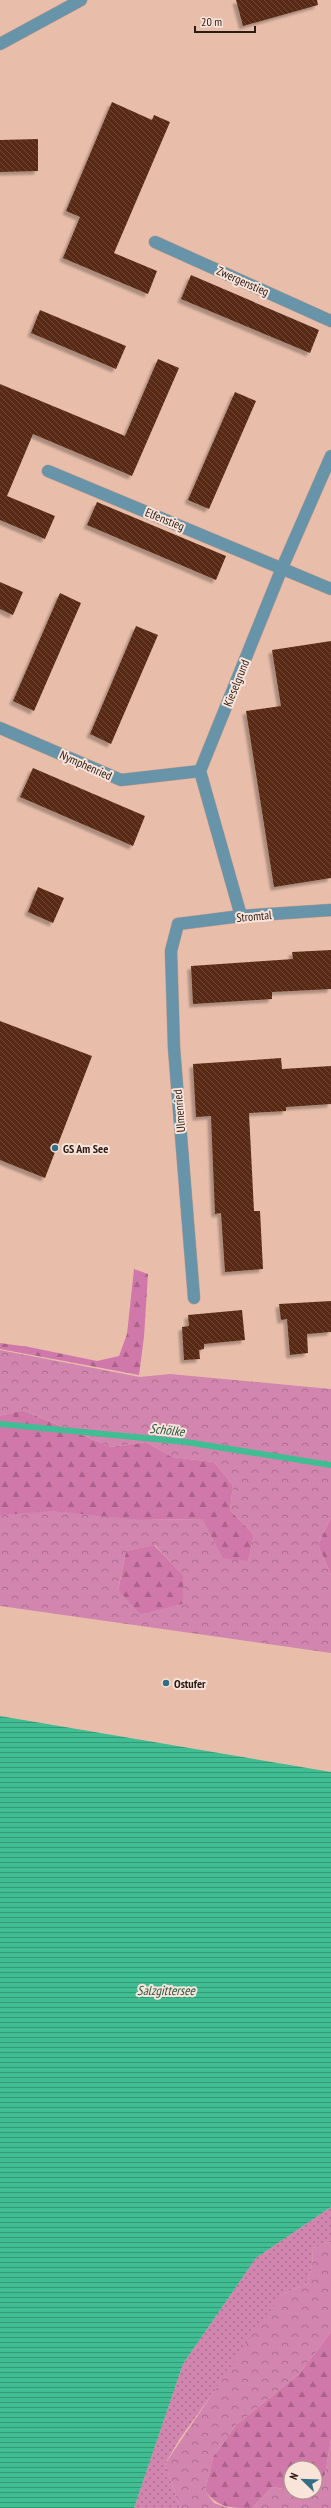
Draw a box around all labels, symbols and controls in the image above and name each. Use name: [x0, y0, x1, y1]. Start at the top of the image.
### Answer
scale bar: [195, 8, 255, 34]
text: 20 m: [201, 14, 222, 29]
street label: Zwergenstieg: [215, 263, 271, 299]
street label: Elfenstieg: [143, 504, 187, 534]
street label: Kieselgrund: [220, 657, 252, 709]
street label: Nymphenried: [58, 747, 114, 783]
street label: Stromtal: [236, 907, 273, 925]
street label: Ulmenried: [170, 1089, 188, 1133]
place label: GS Am See: [63, 1141, 108, 1156]
marker: GS Am See: [50, 1143, 60, 1153]
water label: Schölke: [149, 1420, 187, 1440]
place label: Ostufer: [174, 1676, 206, 1691]
marker: Ostufer: [161, 1678, 171, 1688]
water label: Salzgittersee: [137, 1982, 197, 1999]
north arrow: [283, 2460, 323, 2500]
text: N: [286, 2471, 301, 2482]

